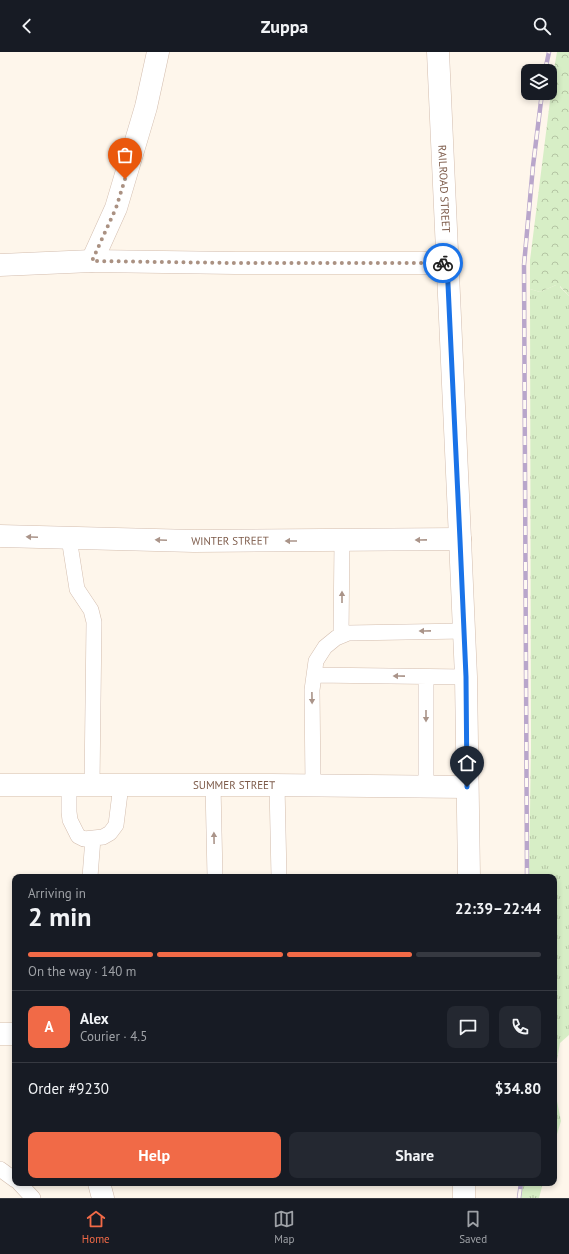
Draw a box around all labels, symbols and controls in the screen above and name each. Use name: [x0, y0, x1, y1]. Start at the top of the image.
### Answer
icon: back: [16, 15, 38, 37]
text: Zuppa: [261, 15, 308, 38]
icon: search: [531, 15, 553, 37]
map controls: [521, 64, 557, 100]
button: layers: [521, 64, 557, 100]
pin: [108, 138, 142, 179]
icon: bag: [114, 144, 136, 166]
street label: RAILROAD STREET: [435, 145, 453, 233]
courier: [423, 243, 463, 283]
icon: bike: [432, 252, 454, 274]
street label: WINTER STREET: [191, 533, 269, 548]
one-way arrow: [25, 534, 38, 540]
one-way arrow: [155, 537, 167, 544]
one-way arrow: [414, 537, 427, 543]
one-way arrow: [284, 538, 297, 544]
one-way arrow: [339, 590, 345, 603]
one-way arrow: [419, 628, 431, 635]
one-way arrow: [393, 673, 405, 680]
one-way arrow: [309, 692, 315, 705]
one-way arrow: [423, 710, 429, 723]
pin: [450, 746, 484, 787]
icon: home: [456, 752, 478, 774]
street label: SUMMER STREET: [193, 778, 275, 792]
one-way arrow: [211, 832, 218, 844]
text: Arriving in: [28, 885, 86, 902]
text: 22:39–22:44: [455, 899, 541, 918]
text: 2 min: [28, 900, 91, 933]
text: On the way · 140 m: [28, 963, 136, 980]
button: chat: [447, 1006, 489, 1048]
button: phone: [499, 1006, 541, 1048]
text: Alex: [80, 1009, 109, 1028]
text: A: [44, 1017, 54, 1036]
text: Courier · 4.5: [80, 1028, 147, 1045]
text: Order #9230: [28, 1079, 109, 1098]
text: $34.80: [495, 1079, 541, 1098]
button: Help: [28, 1132, 281, 1178]
button: Share: [289, 1132, 541, 1178]
tab: Home: [82, 1208, 110, 1246]
tab: Map: [273, 1208, 295, 1246]
tab: Saved: [459, 1208, 487, 1246]

